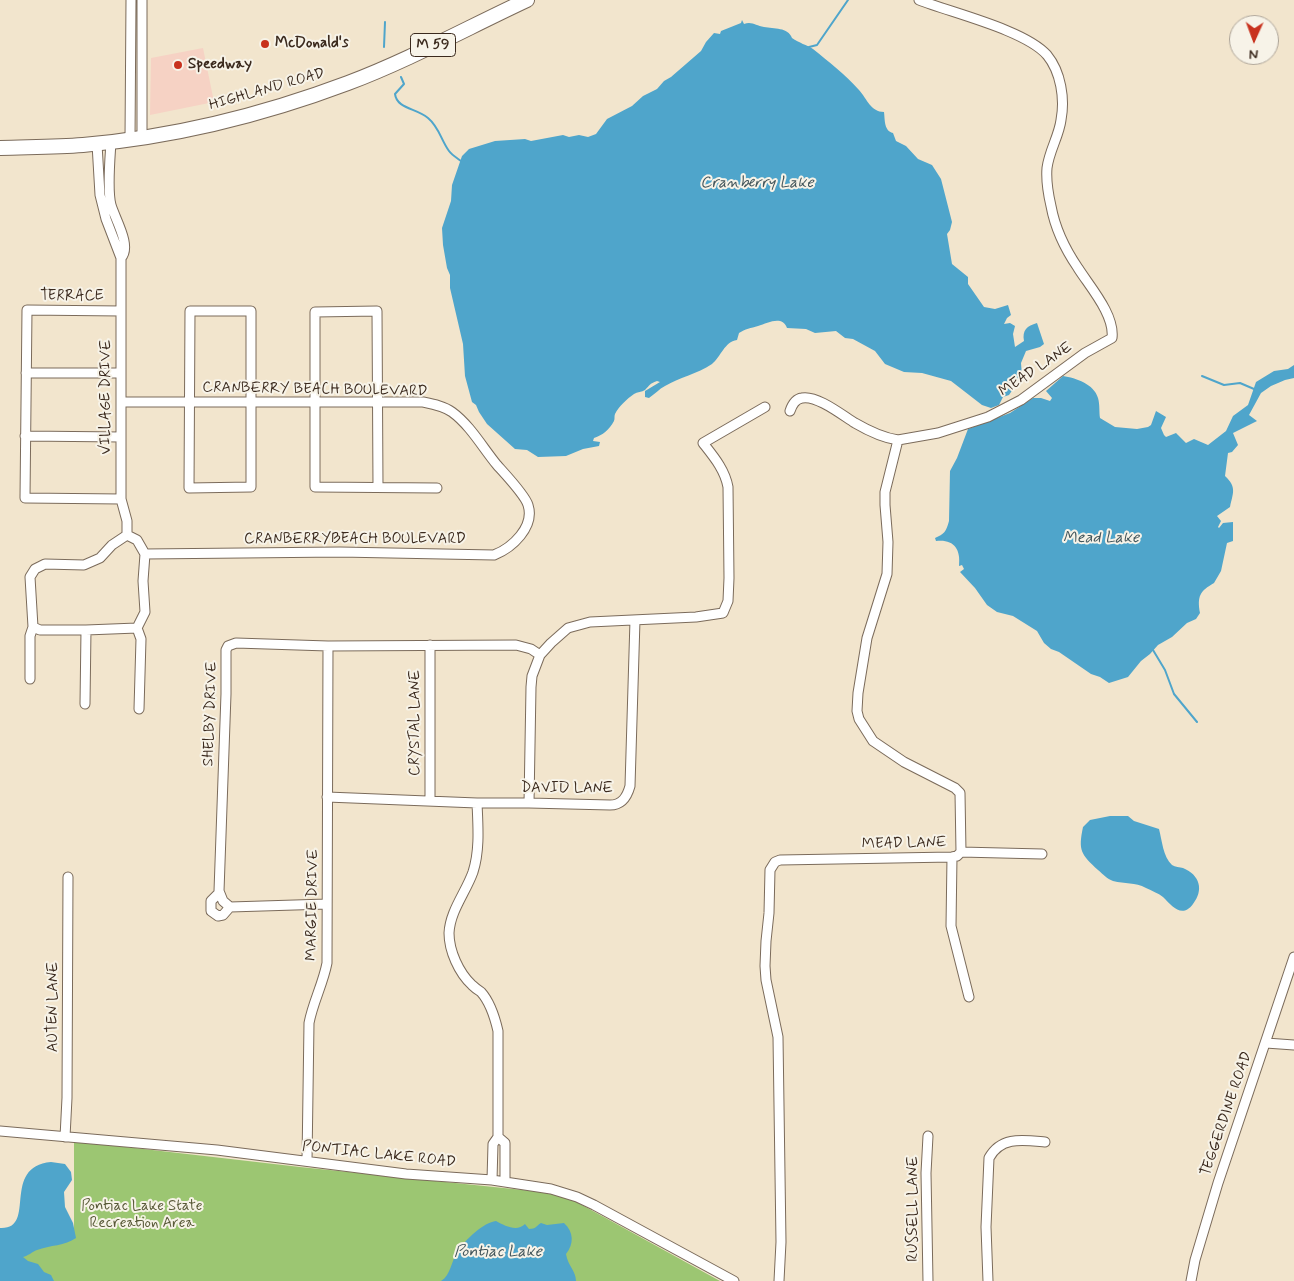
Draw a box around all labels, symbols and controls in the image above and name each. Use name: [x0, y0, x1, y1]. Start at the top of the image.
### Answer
north arrow: [1229, 15, 1279, 65]
road number: M 59: [410, 34, 456, 56]
place label: McDonald's: [275, 35, 349, 53]
marker: McDonald's: [259, 38, 271, 50]
text: N: [1249, 45, 1258, 63]
place label: Speedway: [188, 56, 252, 74]
marker: Speedway: [172, 59, 184, 71]
street label: HIGHLAND ROAD: [207, 65, 327, 115]
water label: Cranberry Lake: [700, 174, 814, 194]
street label: TERRACE: [40, 288, 104, 306]
street label: MEAD LANE: [996, 339, 1076, 401]
street label: VILLAGE DRIVE: [98, 340, 116, 454]
street label: CRANBERRY BEACH BOULEVARD: [202, 379, 428, 401]
water label: Mead Lake: [1063, 529, 1139, 549]
street label: CRANBERRYBEACH BOULEVARD: [244, 531, 466, 549]
street label: SHELBY DRIVE: [200, 661, 222, 767]
street label: CRYSTAL LANE: [407, 670, 425, 776]
street label: DAVID LANE: [521, 780, 613, 798]
street label: MEAD LANE: [862, 834, 946, 854]
street label: MARGIE DRIVE: [303, 849, 323, 961]
street label: AUTEN LANE: [45, 962, 63, 1052]
street label: TEGGERDINE ROAD: [1197, 1049, 1257, 1179]
street label: PONTIAC LAKE ROAD: [301, 1138, 457, 1172]
street label: RUSSELL LANE: [905, 1156, 923, 1262]
park label: Pontiac Lake State Recreation Area: [81, 1198, 203, 1233]
water label: Pontiac Lake: [454, 1243, 542, 1263]

